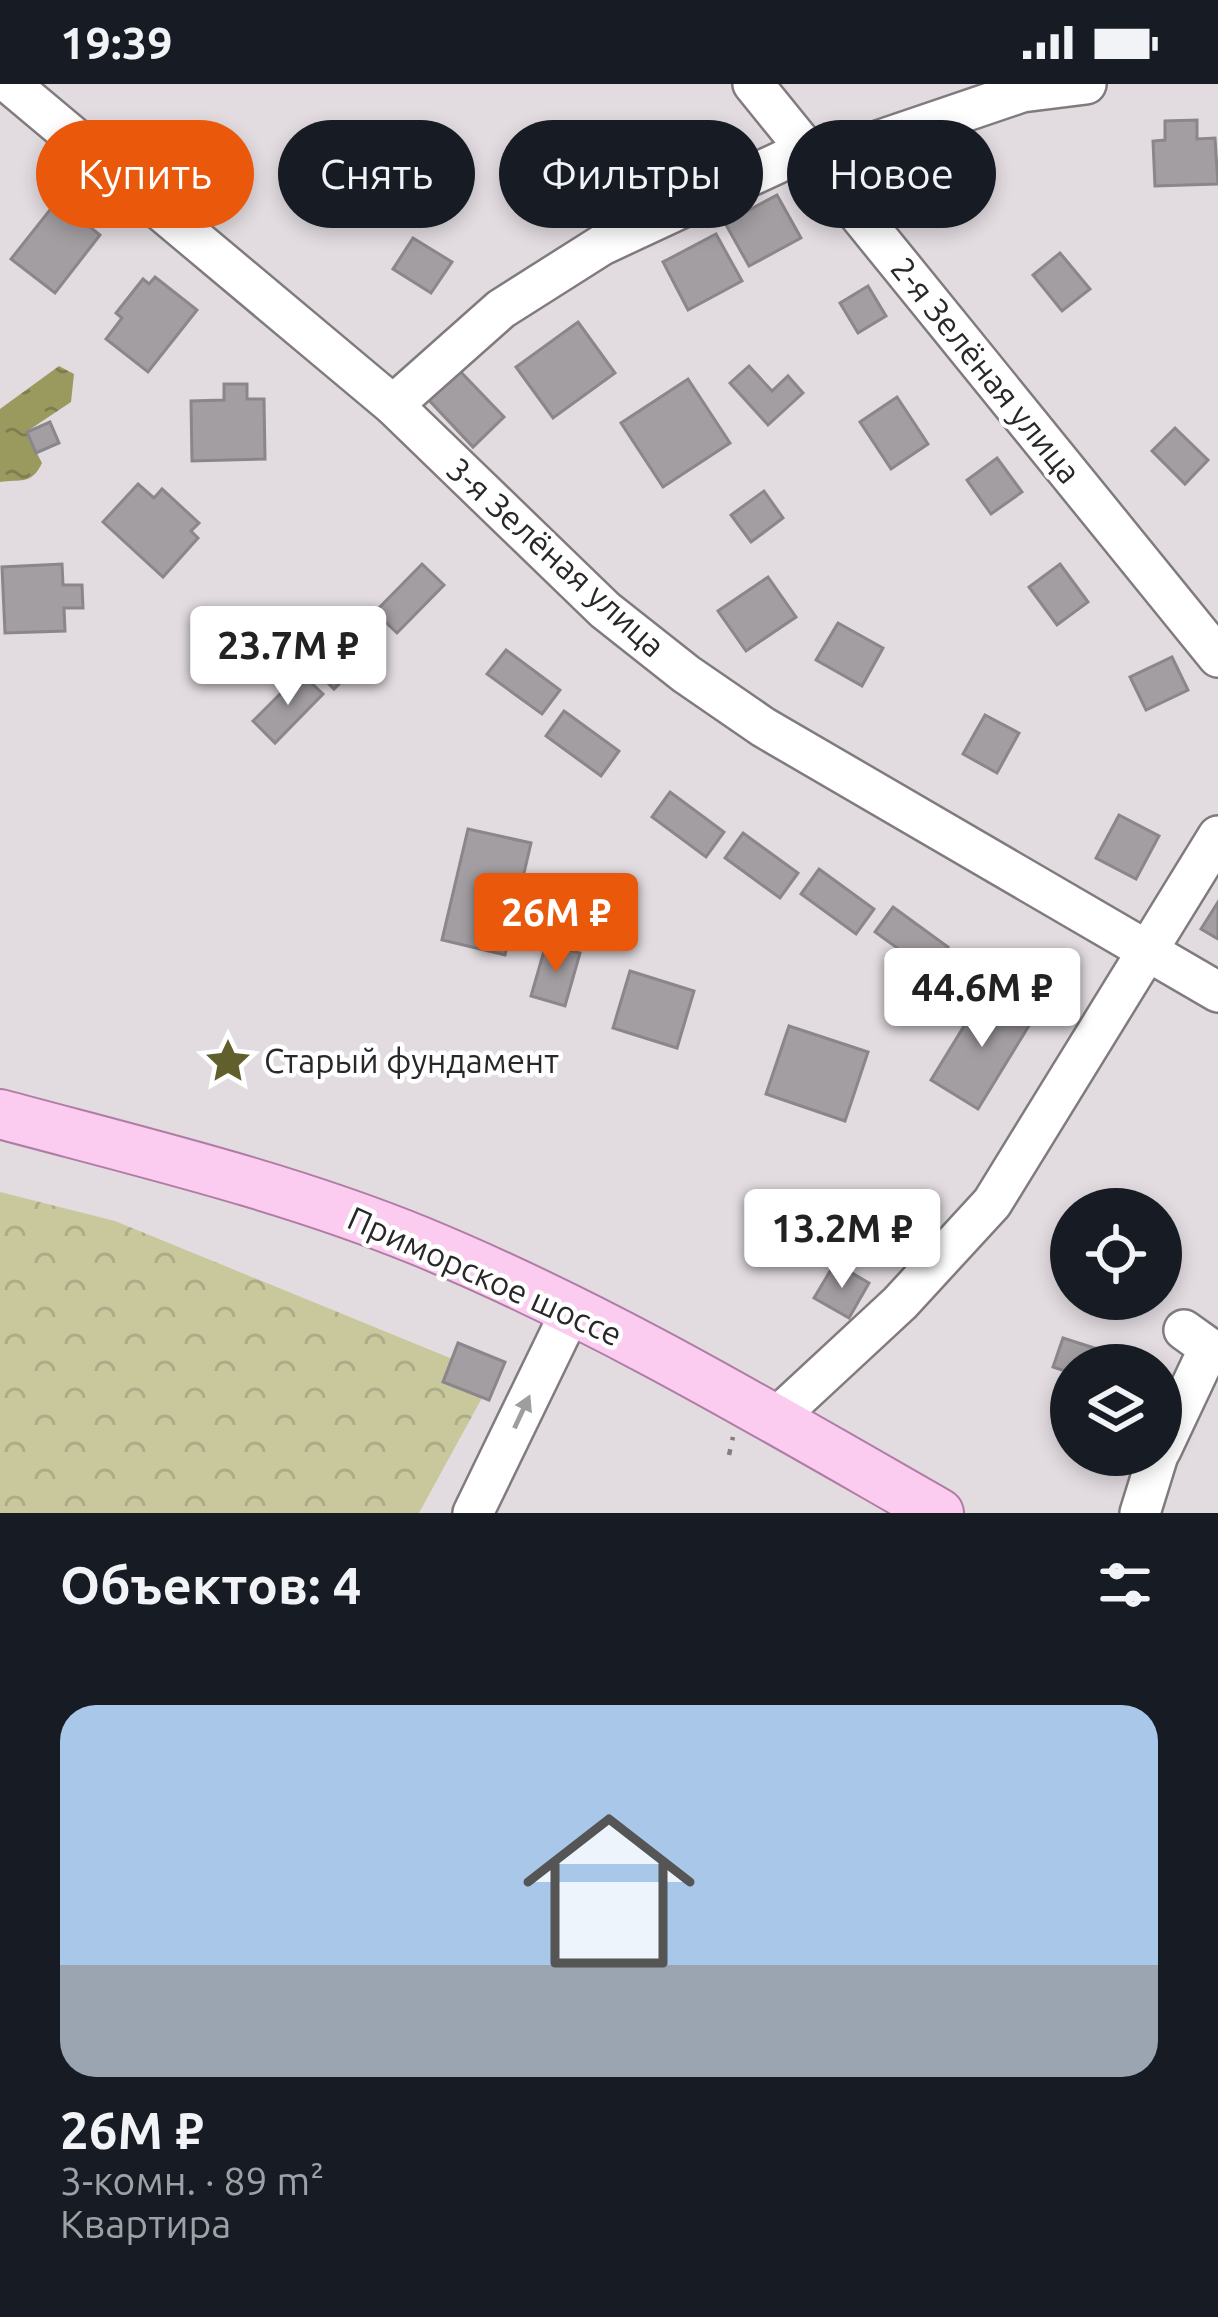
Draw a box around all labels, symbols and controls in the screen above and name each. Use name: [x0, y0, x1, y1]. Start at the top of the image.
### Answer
text: 19:39: [60, 17, 173, 68]
chip: Купить: [36, 120, 254, 228]
chip: Снять: [278, 120, 475, 228]
chip: Фильтры: [499, 120, 763, 228]
chip: Новое: [787, 120, 996, 228]
street label: 2-я Зелёная улица: [884, 249, 1089, 490]
street label: 3-я Зелёная улица: [440, 449, 673, 664]
pin: 23.7M ₽: [177, 606, 399, 708]
text: 23.7M ₽: [217, 623, 359, 666]
pin: 26M ₽: [472, 873, 640, 975]
text: 26M ₽: [501, 890, 611, 933]
pin: 44.6M ₽: [871, 948, 1093, 1050]
text: 44.6M ₽: [911, 965, 1053, 1008]
place icon: Старый фундамент: [203, 1036, 253, 1086]
place label: Старый фундамент: [264, 1042, 559, 1079]
map controls: [1050, 1188, 1182, 1476]
button: locate: [1050, 1188, 1182, 1320]
pin: 13.2M ₽: [731, 1189, 953, 1291]
street label: Приморское шоссе: [342, 1198, 628, 1353]
text: 13.2M ₽: [771, 1206, 913, 1249]
button: layers: [1050, 1344, 1182, 1476]
one-way arrow: [512, 1394, 532, 1429]
icon: filters: [1092, 1552, 1158, 1618]
text: Объектов: 4: [60, 1556, 361, 1614]
icon: home: [501, 1783, 717, 1999]
text: 26M ₽: [60, 2101, 204, 2159]
text: 3-комн. · 89 m²: [60, 2159, 324, 2202]
text: Квартира: [60, 2202, 231, 2245]

